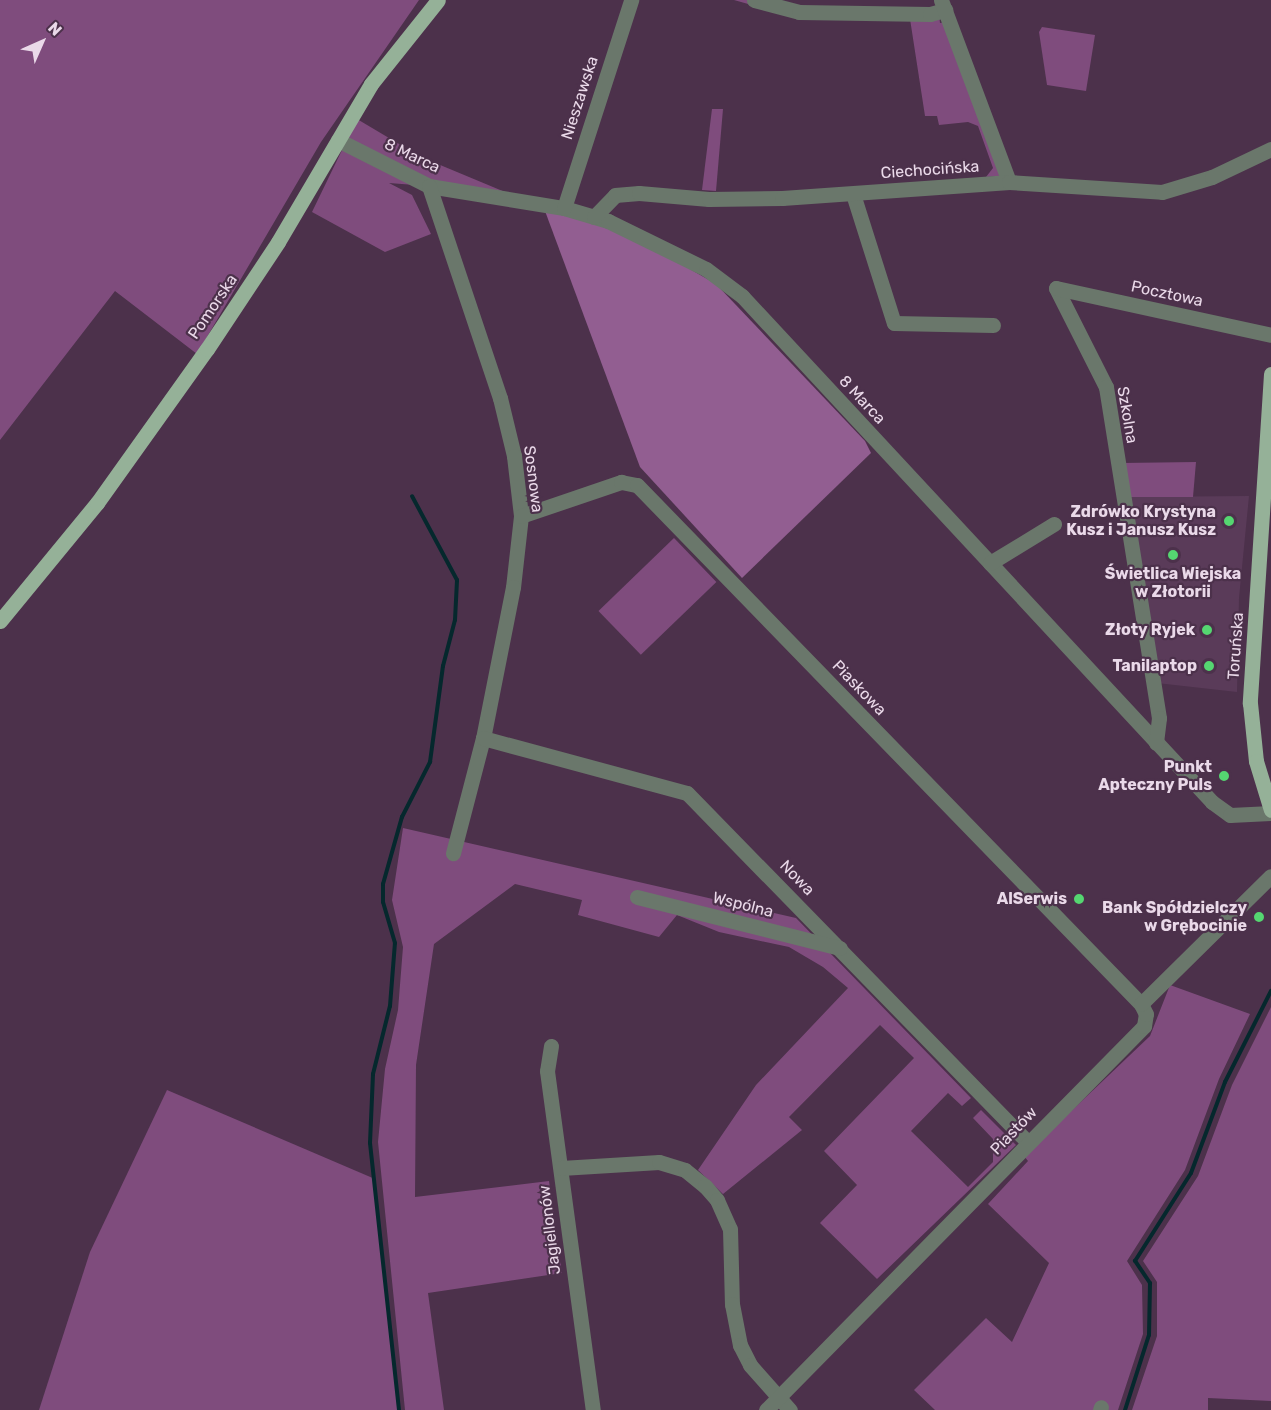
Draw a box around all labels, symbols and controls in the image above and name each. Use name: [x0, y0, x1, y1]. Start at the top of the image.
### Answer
north arrow: [12, 12, 72, 72]
text: N: [44, 18, 66, 40]
street label: Nieszawska: [557, 54, 603, 142]
street label: 8 Marca: [381, 135, 443, 177]
street label: Ciechocińska: [880, 157, 980, 183]
street label: Pomorska: [184, 271, 242, 343]
street label: Pocztowa: [1129, 277, 1205, 311]
street label: 8 Marca: [835, 372, 889, 428]
street label: Szkolna: [1113, 385, 1141, 445]
street label: Sosnowa: [519, 444, 547, 514]
place label: Zdrówko Krystyna Kusz i Janusz Kusz: [1066, 502, 1216, 540]
marker: Zdrówko Krystyna Kusz i Janusz Kusz: [1220, 512, 1238, 530]
marker: Świetlica Wiejska w Złotorii: [1166, 548, 1180, 562]
place label: Świetlica Wiejska w Złotorii: [1105, 564, 1241, 602]
street label: Toruńska: [1224, 612, 1248, 680]
place label: Złoty Ryjek: [1105, 620, 1195, 640]
marker: Złoty Ryjek: [1200, 623, 1214, 637]
street label: Piaskowa: [828, 656, 890, 720]
place label: Tanilaptop: [1113, 656, 1197, 676]
marker: Tanilaptop: [1202, 659, 1216, 673]
place label: Punkt Apteczny Puls: [1098, 757, 1212, 795]
marker: Punkt Apteczny Puls: [1217, 769, 1231, 783]
street label: Nowa: [776, 856, 818, 900]
street label: Wspólna: [711, 888, 775, 922]
place label: AlSerwis: [997, 889, 1067, 909]
marker: AlSerwis: [1072, 892, 1086, 906]
place label: Bank Spółdzielczy w Grębocinie: [1102, 898, 1247, 936]
marker: Bank Spółdzielczy w Grębocinie: [1252, 910, 1266, 924]
street label: Piastów: [987, 1103, 1041, 1159]
street label: Jagiellonów: [535, 1184, 565, 1276]

